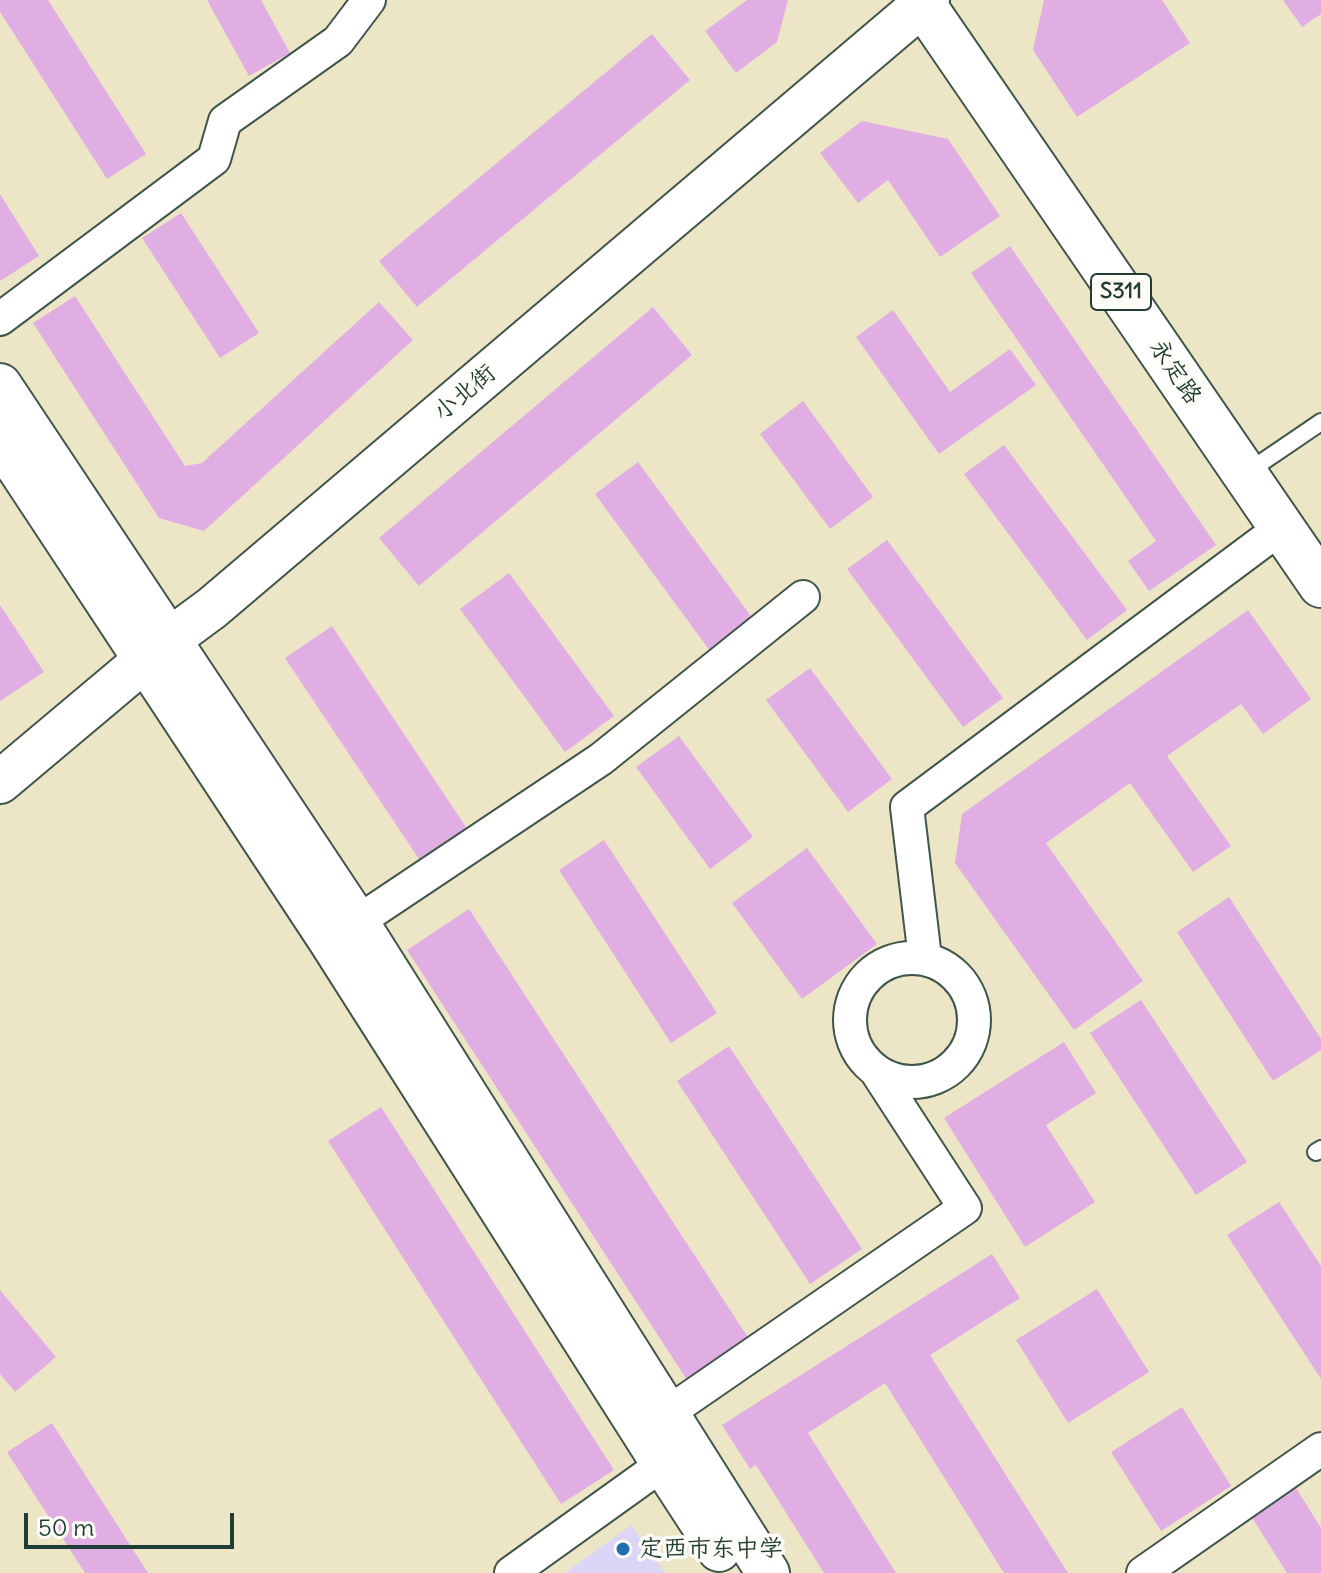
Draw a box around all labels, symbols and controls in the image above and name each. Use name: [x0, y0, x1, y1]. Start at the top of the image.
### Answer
road number: S311: [1091, 274, 1151, 310]
street label: 永定路: [1143, 334, 1207, 410]
street label: 小北街: [428, 359, 502, 427]
scale bar: [28, 1497, 238, 1547]
text: 50 m: [38, 1512, 94, 1542]
place label: 定西市东中学: [639, 1535, 783, 1563]
marker: 定西市东中学: [614, 1540, 632, 1558]

